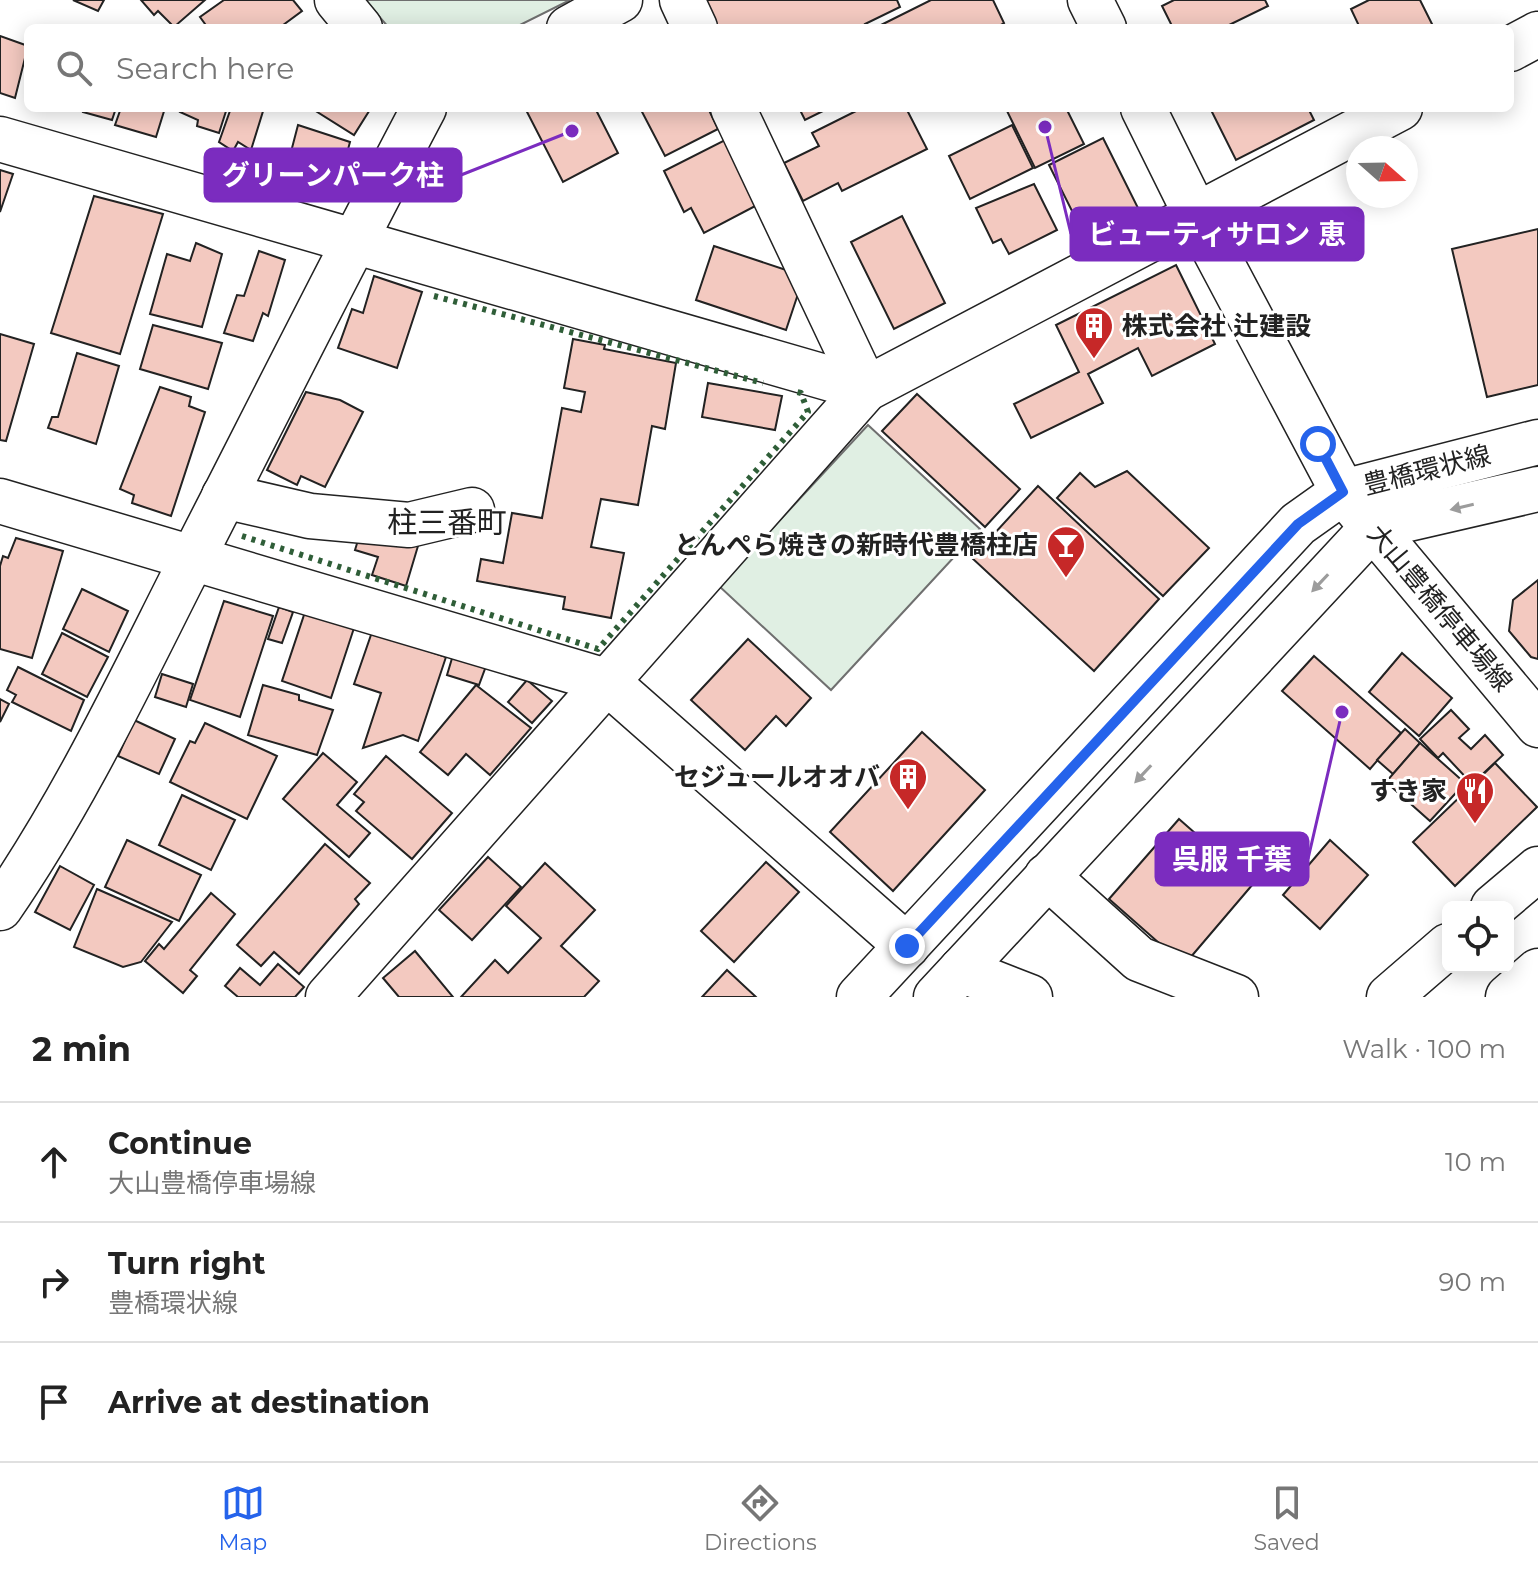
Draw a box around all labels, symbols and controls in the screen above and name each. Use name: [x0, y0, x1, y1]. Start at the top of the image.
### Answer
search box: [24, 24, 1514, 112]
icon: search: [52, 46, 96, 90]
text: Search here: [116, 50, 294, 87]
north arrow: [1346, 136, 1418, 208]
callout: グリーンパーク柱: [205, 149, 461, 201]
text: グリーンパーク柱: [222, 158, 444, 192]
callout: ビューティサロン 恵: [1071, 208, 1363, 260]
text: ビューティサロン 恵: [1088, 217, 1346, 251]
building icon: 株式会社 辻建設: [1073, 305, 1115, 360]
place label: 株式会社 辻建設: [1122, 310, 1311, 342]
route start: [1300, 426, 1336, 462]
street label: 豊橋環状線: [1360, 439, 1494, 501]
one-way arrow: [1449, 501, 1474, 513]
district label: 柱三番町: [387, 504, 507, 541]
street label: 大山豊橋停車場線: [1361, 518, 1519, 698]
bar icon: とんぺら焼きの新時代豊橋柱店: [1045, 524, 1087, 579]
place label: とんぺら焼きの新時代豊橋柱店: [674, 529, 1038, 561]
one-way arrow: [1311, 574, 1329, 593]
building icon: セジュールオオバ: [887, 756, 929, 811]
place label: セジュールオオバ: [674, 761, 880, 793]
one-way arrow: [1134, 764, 1152, 783]
restaurant icon: すき家: [1454, 770, 1496, 825]
place label: すき家: [1369, 775, 1447, 807]
callout: 呉服 千葉: [1156, 833, 1308, 885]
text: 呉服 千葉: [1172, 842, 1292, 876]
map controls: [1442, 901, 1514, 973]
button: locate: [1442, 901, 1514, 973]
route end: [889, 928, 925, 964]
text: 2 min: [32, 1028, 131, 1070]
text: Walk · 100 m: [1342, 1033, 1506, 1065]
text: Continue: [108, 1125, 252, 1162]
icon: ahead: [32, 1140, 76, 1184]
text: 10 m: [1445, 1146, 1506, 1178]
text: 大山豊橋停車場線: [108, 1167, 316, 1199]
text: Turn right: [108, 1245, 265, 1282]
icon: right: [32, 1260, 76, 1304]
text: 90 m: [1439, 1266, 1506, 1298]
text: 豊橋環状線: [108, 1287, 238, 1319]
icon: arrive: [32, 1380, 76, 1424]
text: Arrive at destination: [108, 1384, 430, 1421]
tab: Map: [218, 1481, 267, 1556]
tab: Directions: [704, 1481, 817, 1556]
tab: Saved: [1254, 1481, 1320, 1556]

